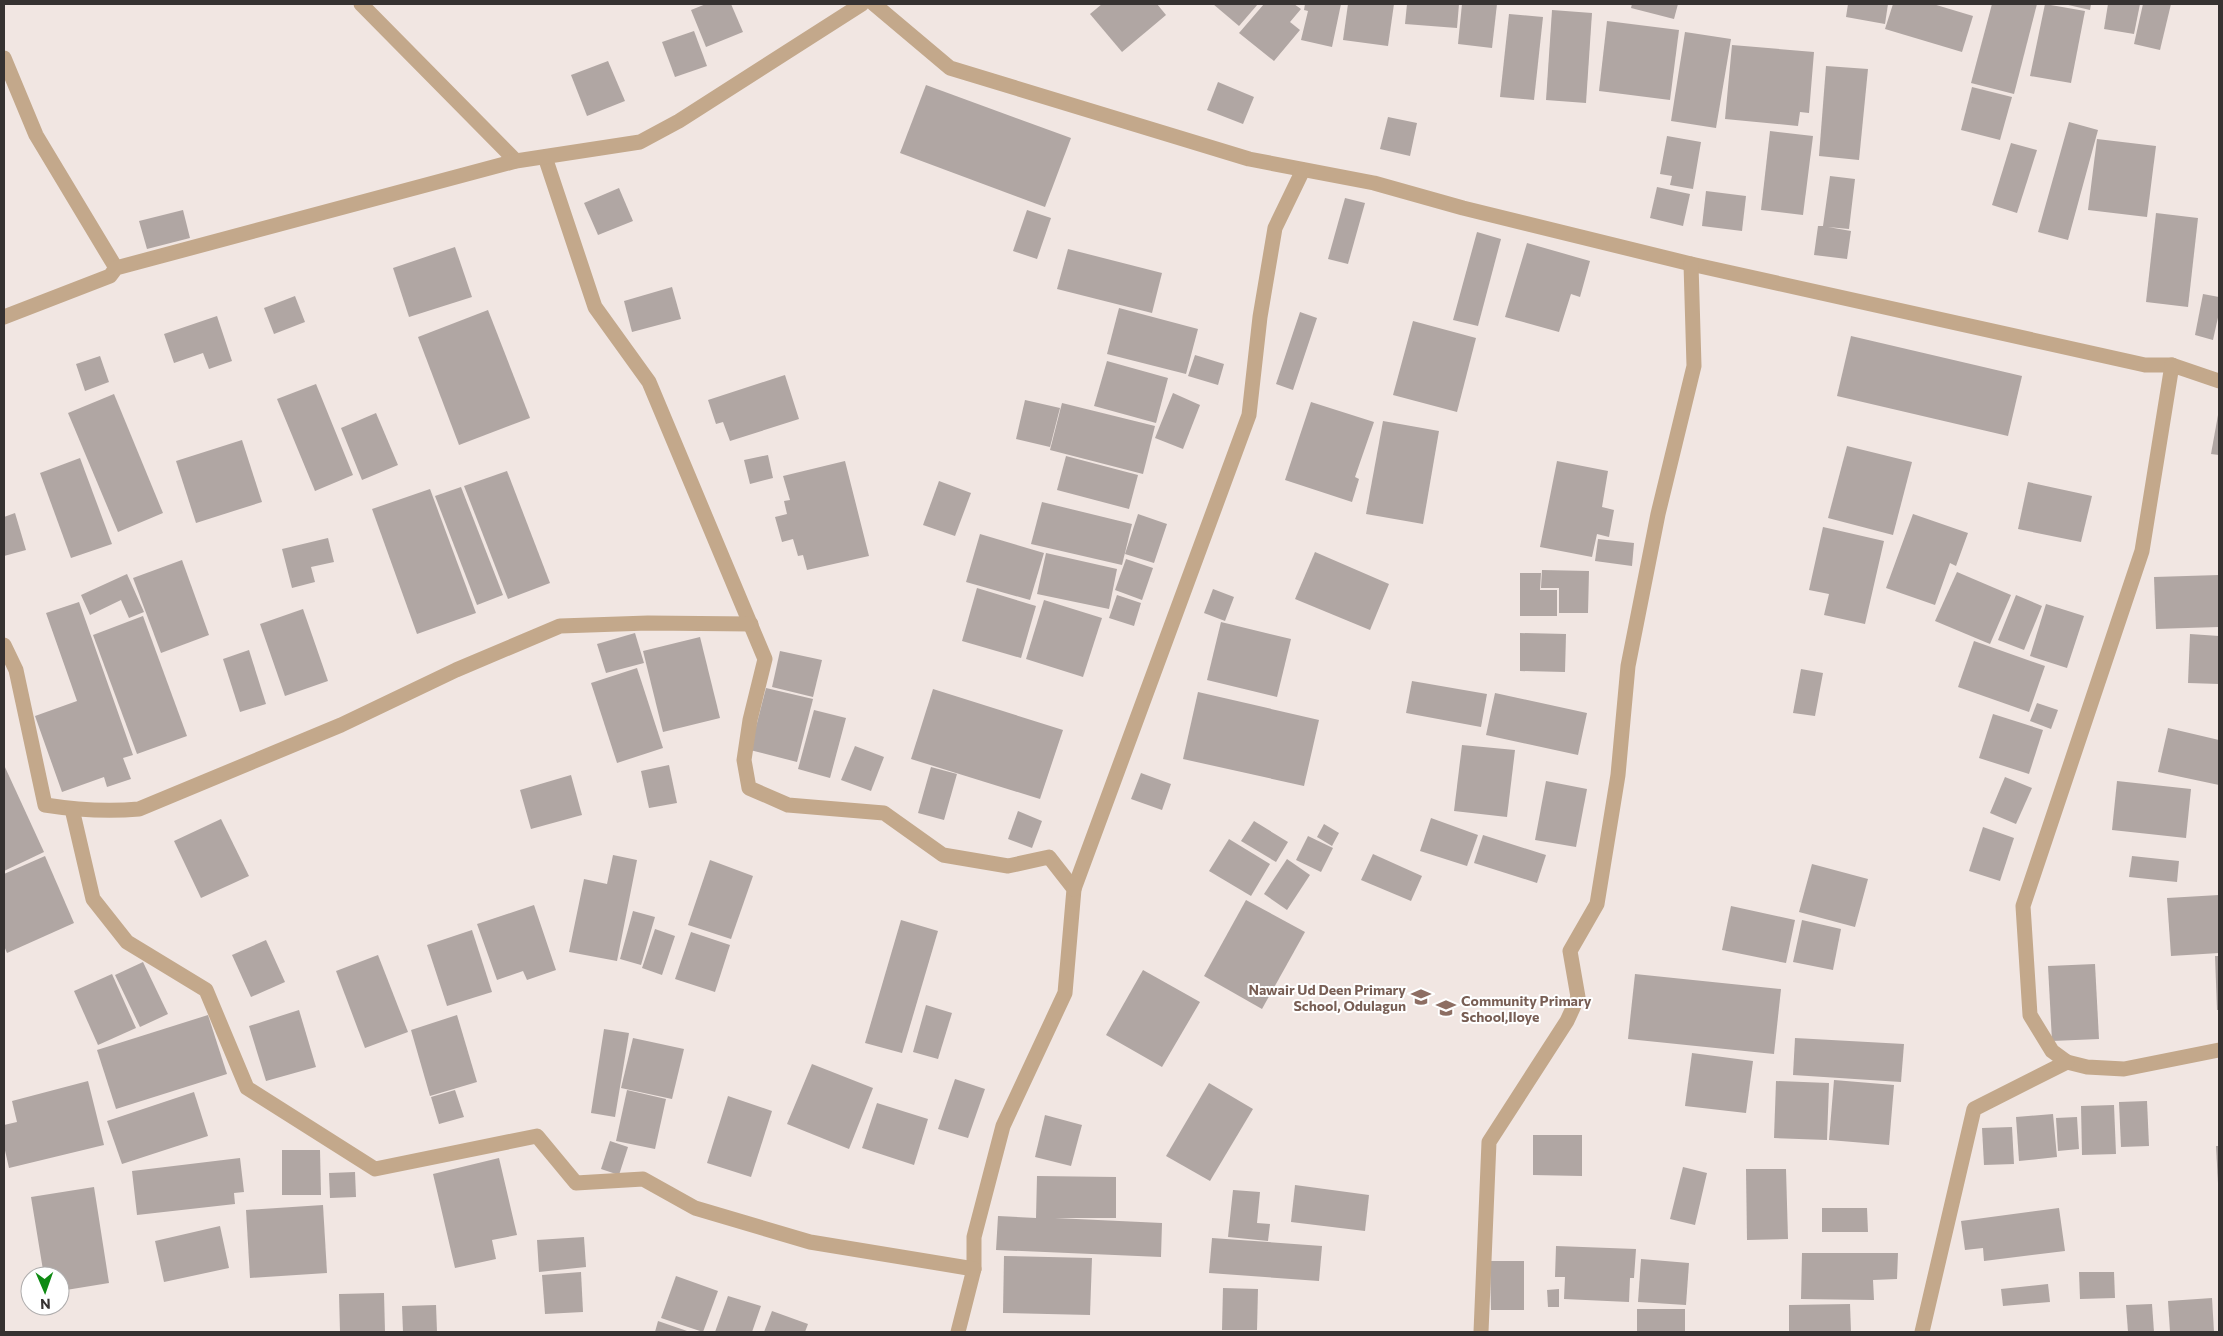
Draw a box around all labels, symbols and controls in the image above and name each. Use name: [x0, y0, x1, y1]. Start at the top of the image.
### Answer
place label: Nawair Ud Deen Primary School, Odulagun: [1248, 981, 1406, 1014]
school or university icon: Nawair Ud Deen Primary School, Odulagun: [1410, 986, 1432, 1008]
place label: Community Primary School,Iloye: [1461, 992, 1592, 1025]
school or university icon: Community Primary School,Iloye: [1435, 997, 1457, 1019]
north arrow: [20, 1266, 70, 1316]
text: N: [40, 1296, 51, 1313]

